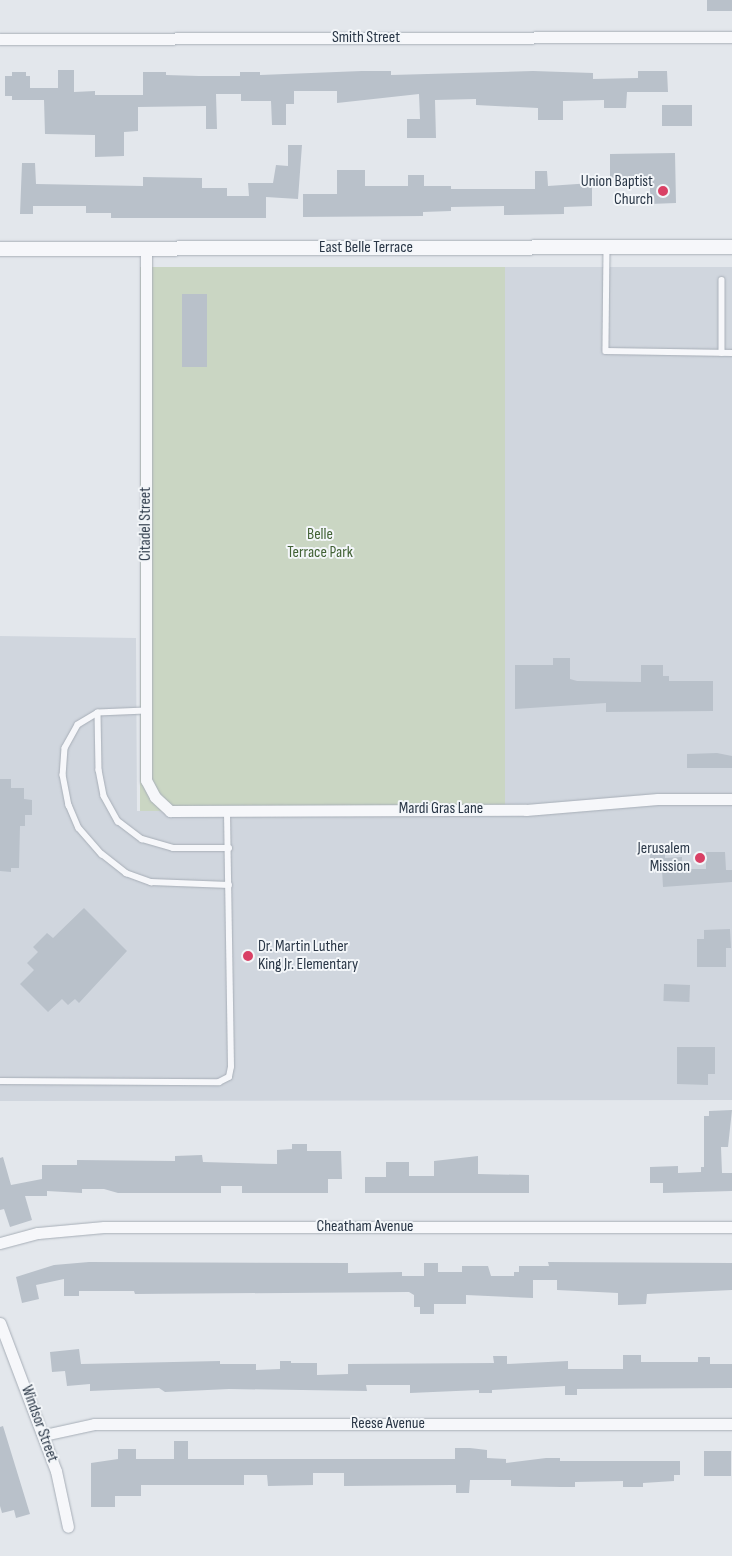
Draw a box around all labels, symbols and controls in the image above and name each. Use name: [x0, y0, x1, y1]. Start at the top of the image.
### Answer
street label: Smith Street: [332, 28, 400, 48]
place label: Union Baptist Church: [581, 172, 653, 210]
marker: Union Baptist Church: [657, 185, 669, 197]
street label: East Belle Terrace: [319, 238, 413, 258]
street label: Citadel Street: [136, 487, 156, 561]
park label: Belle Terrace Park: [287, 525, 353, 563]
street label: Mardi Gras Lane: [399, 799, 483, 819]
place label: Jerusalem Mission: [637, 839, 690, 877]
marker: Jerusalem Mission: [694, 852, 706, 864]
place label: Dr. Martin Luther King Jr. Elementary: [258, 937, 358, 975]
marker: Dr. Martin Luther King Jr. Elementary: [242, 950, 254, 962]
street label: Cheatham Avenue: [316, 1217, 414, 1237]
street label: Windsor Street: [16, 1383, 62, 1465]
street label: Reese Avenue: [351, 1414, 425, 1434]

